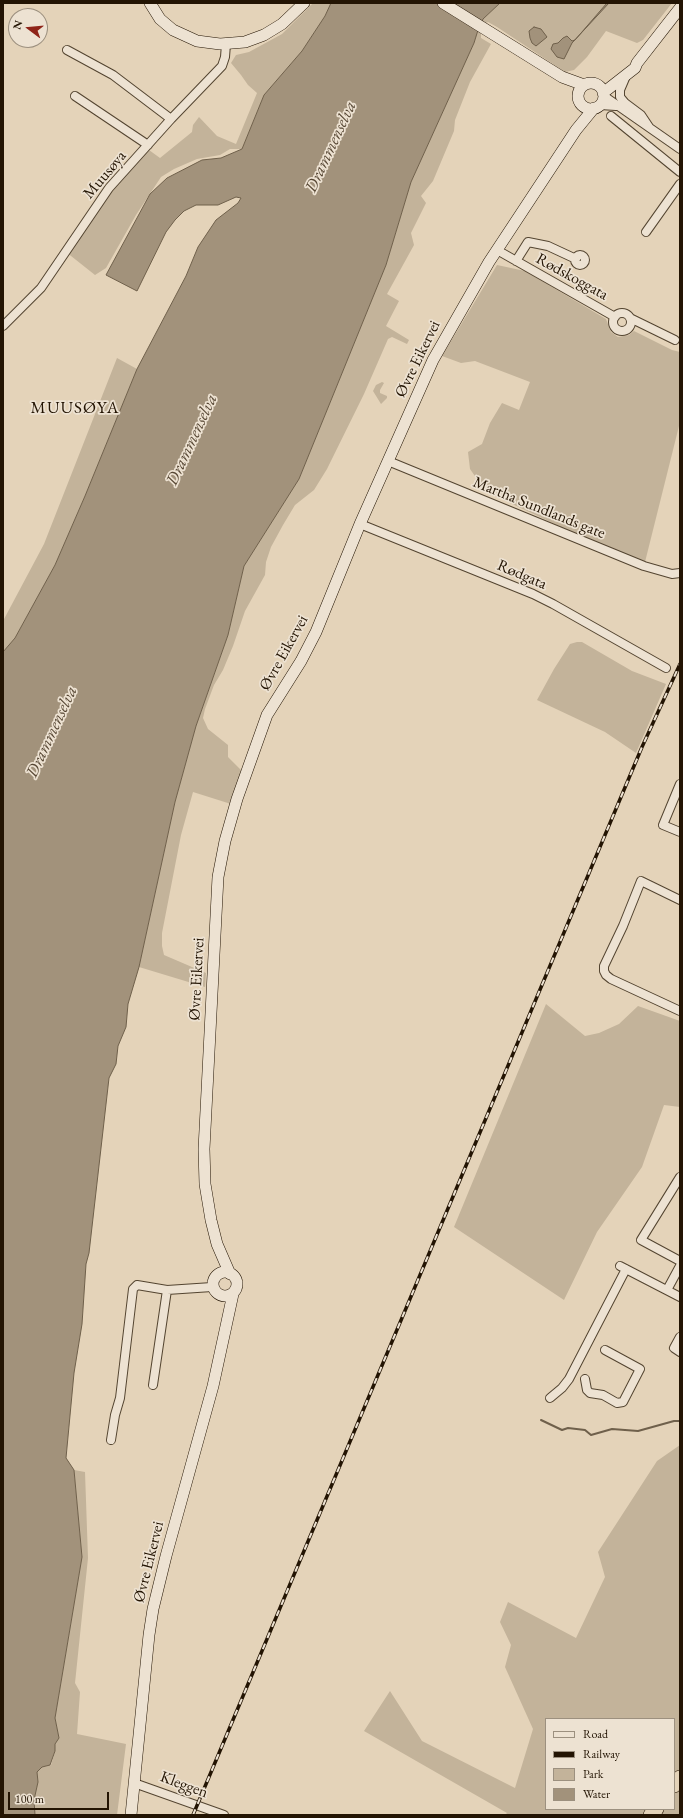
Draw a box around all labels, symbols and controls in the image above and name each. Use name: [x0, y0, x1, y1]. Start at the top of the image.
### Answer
north arrow: [8, 8, 48, 48]
text: N: [9, 19, 25, 31]
water label: Drammenselva: [301, 98, 361, 196]
street label: Muusøya: [79, 147, 131, 203]
street label: Rødskoggata: [533, 249, 611, 305]
street label: Øvre Eikervei: [391, 318, 445, 400]
water label: Drammenselva: [162, 391, 222, 489]
district label: MUUSØYA: [31, 398, 119, 418]
street label: Martha Sundlands gate: [470, 473, 608, 543]
street label: Rødgata: [494, 556, 550, 594]
street label: Øvre Eikervei: [255, 612, 313, 694]
water label: Drammenselva: [22, 683, 82, 781]
street label: Øvre Eikervei: [185, 937, 209, 1021]
street label: Øvre Eikervei: [130, 1519, 168, 1605]
legend: [545, 1718, 675, 1810]
text: Road: [583, 1726, 608, 1742]
text: Railway: [583, 1746, 620, 1762]
text: Park: [583, 1766, 603, 1782]
street label: Kleggen: [157, 1767, 211, 1803]
scale bar: [10, 1784, 111, 1810]
text: Water: [583, 1786, 610, 1802]
text: 100 m: [15, 1791, 44, 1807]

